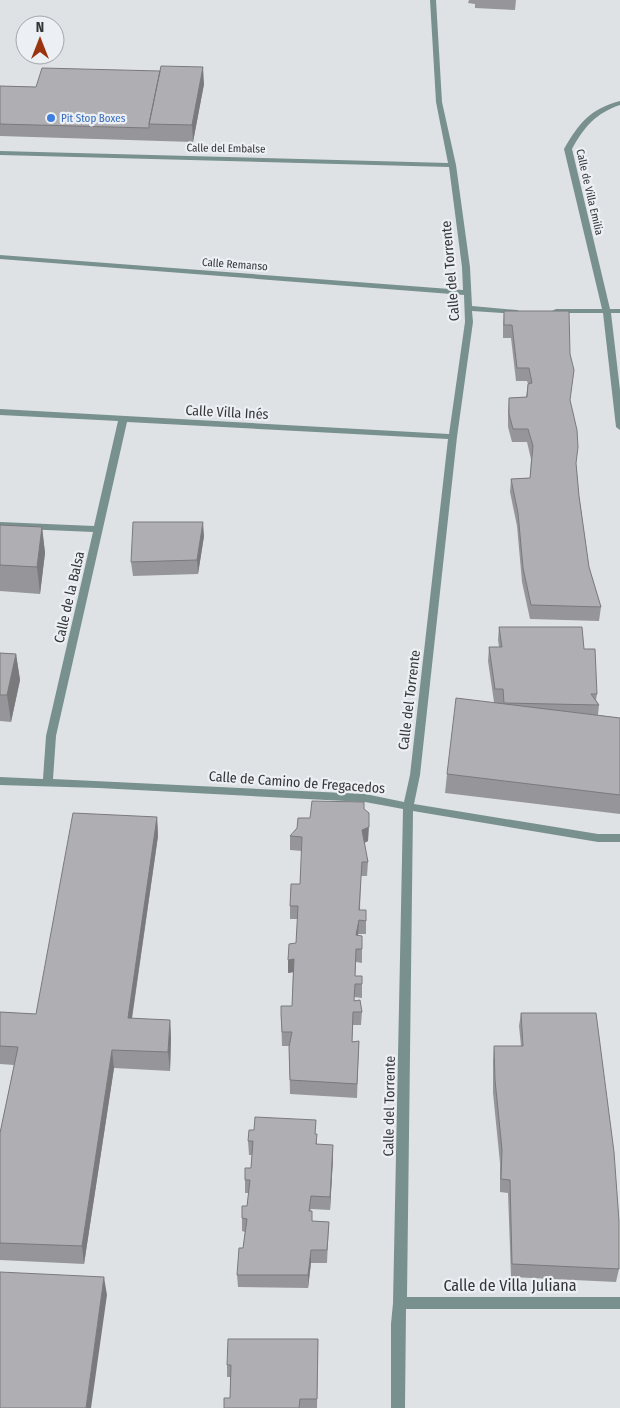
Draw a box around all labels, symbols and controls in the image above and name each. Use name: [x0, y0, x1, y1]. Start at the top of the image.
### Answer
north arrow: [15, 15, 65, 65]
text: N: [36, 19, 44, 36]
marker: Pit Stop Boxes: [45, 112, 57, 124]
place label: Pit Stop Boxes: [61, 112, 126, 125]
street label: Calle del Embalse: [186, 141, 266, 156]
street label: Calle de Villa Emilia: [573, 148, 606, 236]
street label: Calle del Torrente: [438, 220, 463, 322]
street label: Calle Remanso: [202, 256, 269, 273]
street label: Calle Villa Inés: [185, 402, 269, 423]
street label: Calle de la Balsa: [51, 550, 88, 645]
street label: Calle del Torrente: [395, 649, 424, 751]
street label: Calle de Camino de Fregacedos: [208, 768, 386, 797]
street label: Calle del Torrente: [380, 1055, 399, 1156]
street label: Calle de Villa Juliana: [443, 1276, 577, 1295]

